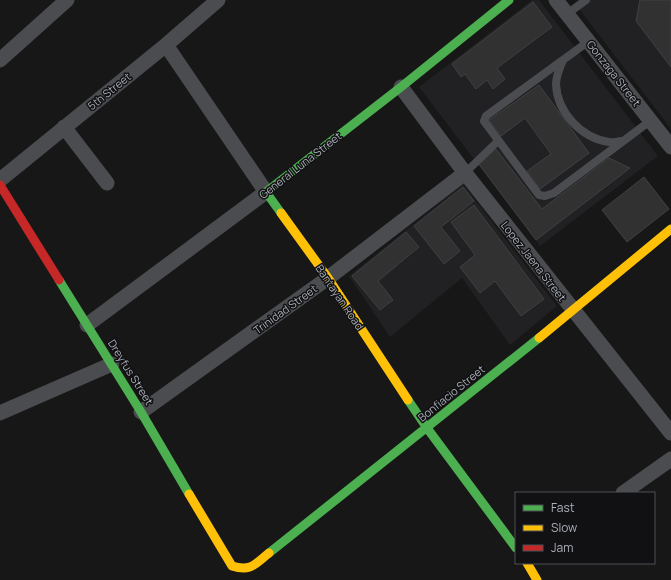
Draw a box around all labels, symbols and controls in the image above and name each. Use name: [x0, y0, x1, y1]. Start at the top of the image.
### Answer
street label: Gonzaga Street: [584, 37, 644, 109]
street label: 5th Street: [84, 69, 134, 113]
street label: General Luna Street: [256, 128, 344, 202]
street label: Lopez Jaena Street: [498, 218, 570, 304]
street label: Bantayan Road: [313, 261, 367, 333]
street label: Trinidad Street: [250, 281, 320, 337]
street label: Dreyfus Street: [105, 336, 157, 408]
street label: Bonfiacio Street: [414, 361, 488, 425]
legend: [515, 492, 655, 564]
text: Fast: [551, 499, 575, 516]
text: Slow: [551, 519, 577, 536]
text: Jam: [551, 539, 573, 556]

